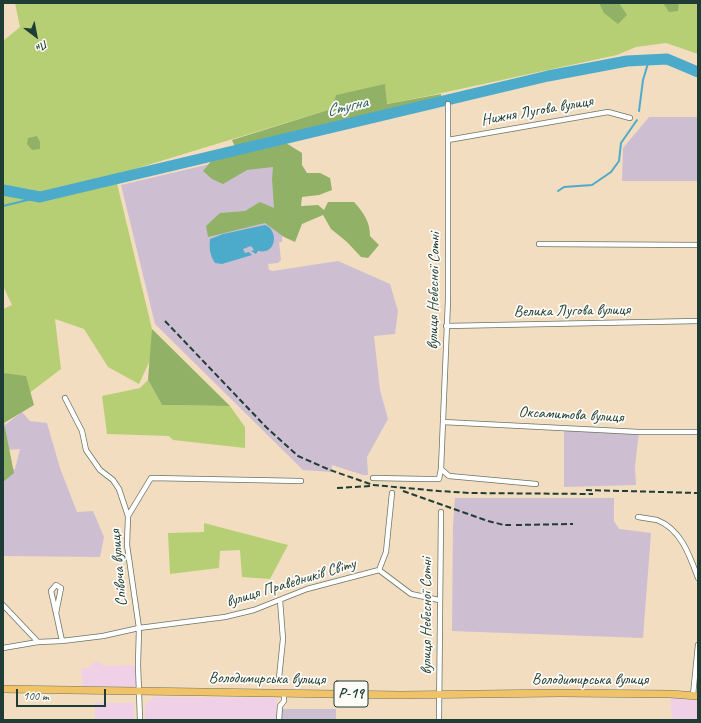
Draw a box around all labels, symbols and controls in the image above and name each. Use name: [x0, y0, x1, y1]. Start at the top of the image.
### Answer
north arrow: [16, 16, 56, 56]
text: Пн: [34, 37, 51, 55]
water label: Стугна: [325, 92, 369, 122]
street label: Нижня Лугова вулиця: [480, 92, 594, 130]
street label: вулиця Небесної Сотні: [423, 232, 445, 350]
street label: Велика Лугова вулиця: [514, 300, 630, 322]
street label: Оксамитова вулиця: [518, 403, 624, 427]
street label: Співоча вулиця: [106, 529, 132, 607]
street label: вулиця Праведників Світу: [224, 554, 358, 612]
street label: вулиця Небесної Сотні: [417, 557, 437, 675]
street label: Володимирська вулиця: [208, 668, 326, 690]
street label: Володимирська вулиця: [532, 670, 648, 690]
scale bar: [18, 681, 108, 707]
road number: Р-19: [334, 681, 368, 707]
text: 100 m: [23, 688, 49, 704]

